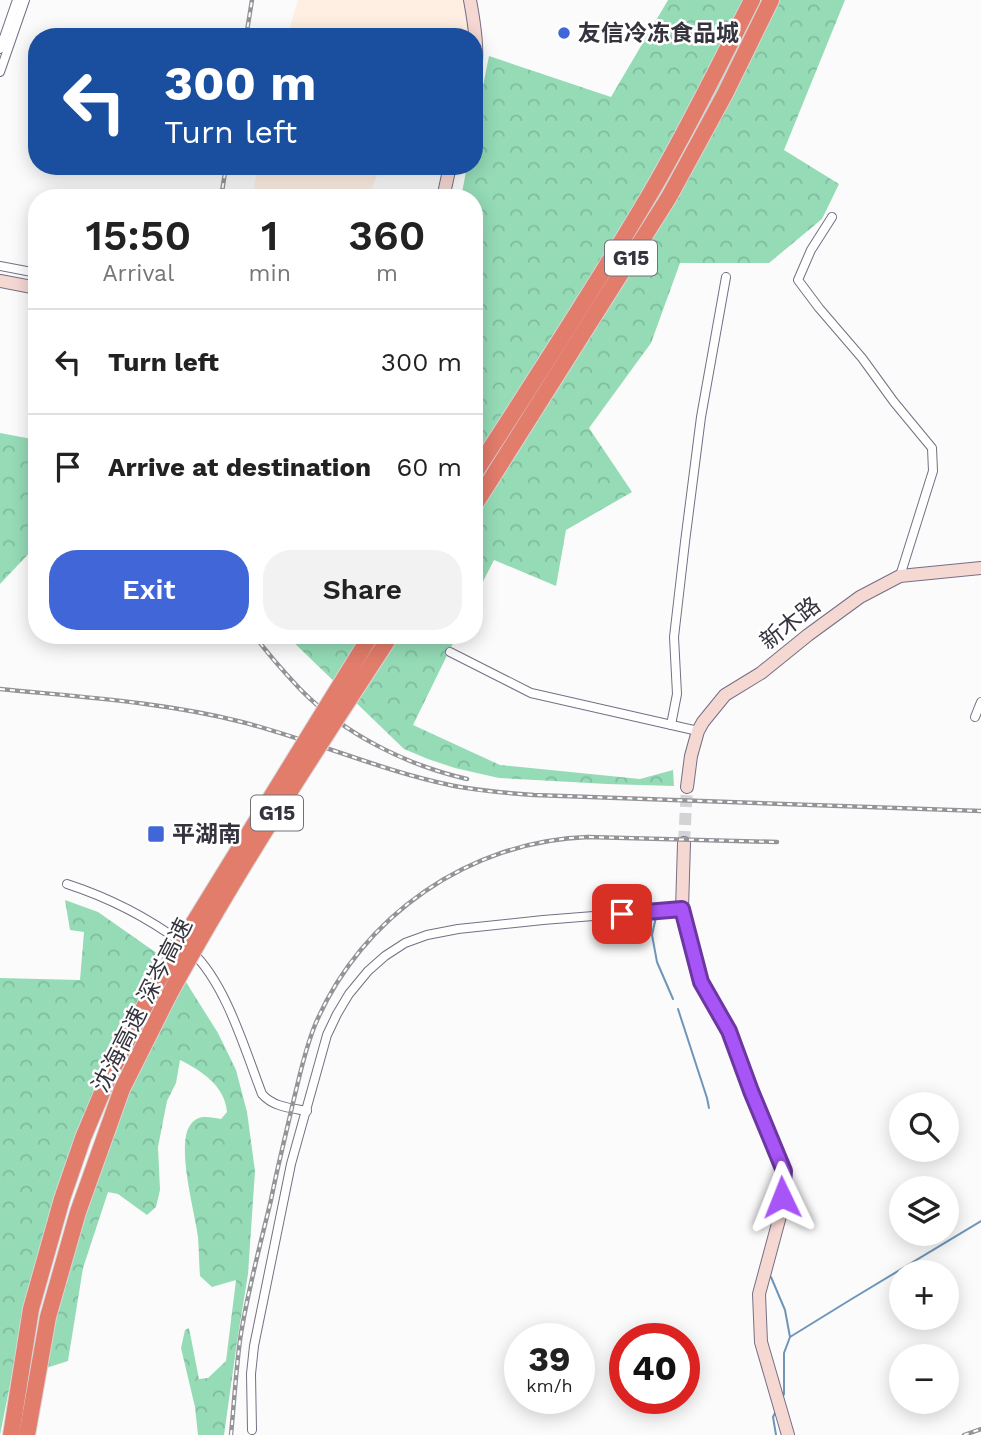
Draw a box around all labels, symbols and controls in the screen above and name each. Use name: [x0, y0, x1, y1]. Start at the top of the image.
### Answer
place label: 友信冷冻食品城: [578, 20, 739, 47]
marker: 友信冷冻食品城: [556, 25, 572, 41]
text: 300 m: [164, 54, 316, 112]
icon: left: [49, 56, 140, 147]
text: Turn left: [164, 113, 297, 151]
text: 15:50: [85, 211, 191, 260]
text: 1: [261, 211, 278, 260]
text: 360: [348, 211, 426, 260]
road number: G15: [605, 240, 657, 276]
text: Arrival: [102, 260, 174, 287]
text: min: [249, 260, 291, 287]
text: m: [376, 260, 398, 287]
icon: left: [49, 343, 87, 381]
text: Turn left: [108, 347, 219, 377]
text: 300 m: [381, 347, 462, 377]
icon: arrive: [49, 448, 87, 486]
text: Arrive at destination: [108, 452, 371, 482]
text: 60 m: [396, 452, 462, 482]
button: Exit: [49, 550, 249, 630]
button: Share: [263, 550, 462, 630]
street label: 新木路: [755, 592, 826, 655]
road number: G15: [251, 796, 303, 830]
place label: 平湖南: [172, 821, 241, 848]
marker: 平湖南: [146, 824, 166, 844]
pin: [592, 884, 652, 944]
icon: arrive: [603, 895, 641, 933]
street label: 沈海高速 深岑高速: [87, 914, 198, 1097]
map controls: [889, 1092, 959, 1414]
button: search: [889, 1092, 959, 1162]
position arrow: [745, 1160, 819, 1234]
button: layers: [889, 1176, 959, 1246]
button: +: [889, 1260, 959, 1330]
speed limit sign: 40: [609, 1323, 700, 1414]
text: 39: [528, 1338, 571, 1380]
button: −: [889, 1344, 959, 1414]
text: km/h: [526, 1375, 573, 1396]

